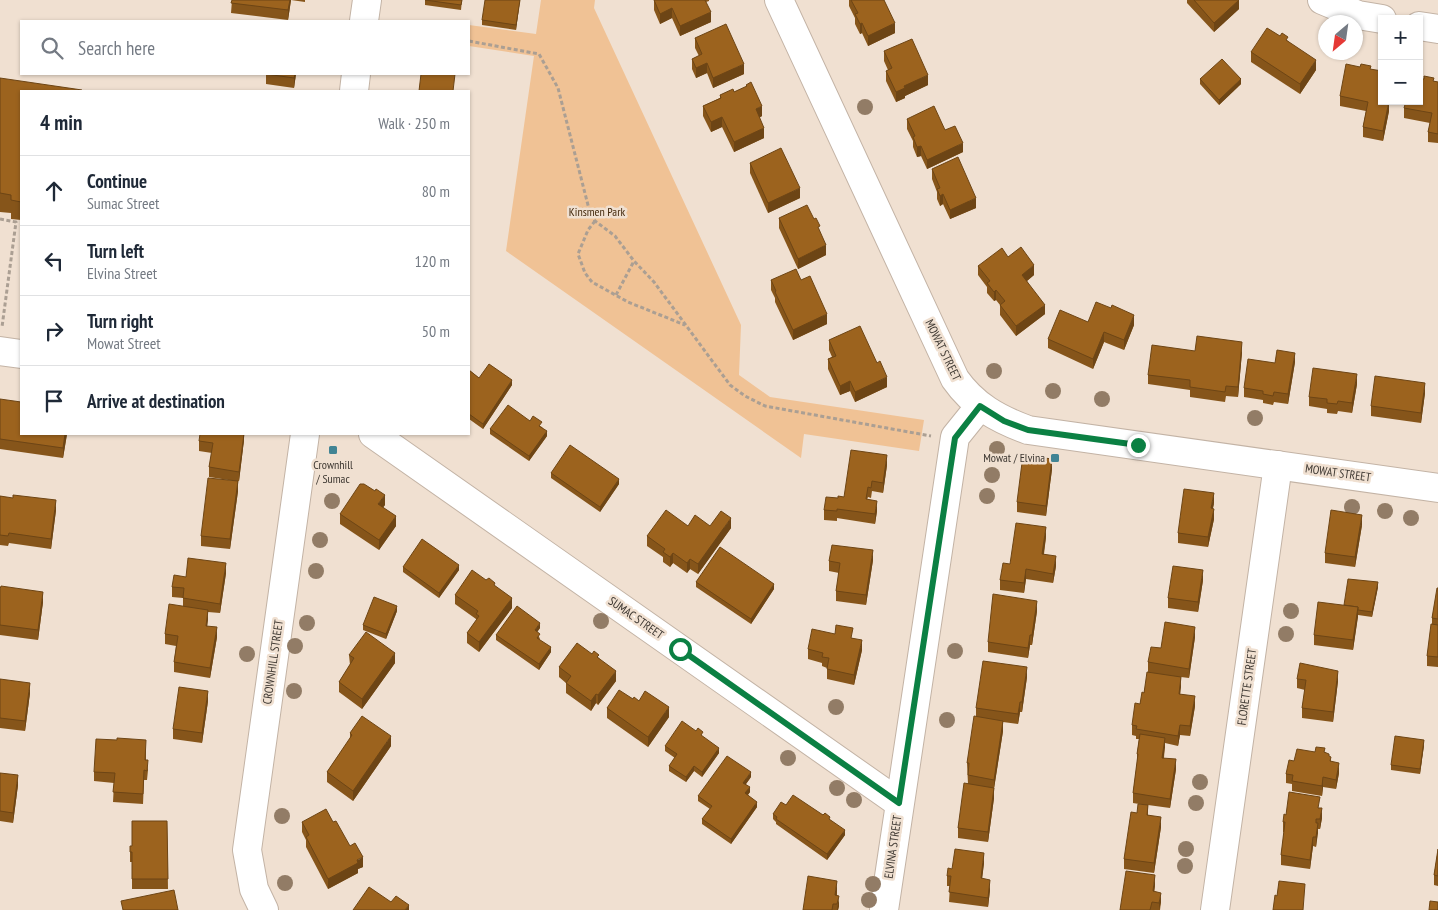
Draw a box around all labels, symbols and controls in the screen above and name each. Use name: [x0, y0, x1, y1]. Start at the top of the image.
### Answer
north arrow: [1318, 15, 1363, 60]
map controls: [1378, 15, 1423, 105]
button: +: [1378, 15, 1423, 60]
search box: [20, 20, 470, 75]
icon: search: [38, 34, 66, 62]
text: Search here: [78, 36, 155, 60]
button: −: [1378, 60, 1423, 105]
text: 4 min: [40, 109, 82, 136]
text: Walk · 250 m: [378, 113, 450, 133]
text: Continue: [87, 169, 147, 193]
icon: ahead: [40, 177, 68, 205]
text: 80 m: [422, 181, 450, 201]
text: Sumac Street: [87, 193, 160, 213]
park label: Kinsmen Park: [569, 204, 625, 219]
text: Turn left: [87, 239, 144, 263]
icon: left: [40, 247, 68, 275]
text: 120 m: [415, 251, 450, 271]
text: Elvina Street: [87, 263, 157, 283]
text: Turn right: [87, 309, 153, 333]
icon: right: [40, 317, 68, 345]
street label: MOWAT STREET: [922, 317, 965, 383]
text: 50 m: [422, 321, 450, 341]
text: Mowat Street: [87, 333, 161, 353]
icon: arrive: [40, 387, 68, 415]
text: Arrive at destination: [87, 389, 225, 413]
route end: [1127, 434, 1150, 457]
marker: Crownhill / Sumac: [327, 444, 339, 456]
place label: Mowat / Elvina: [983, 450, 1045, 465]
marker: Mowat / Elvina: [1049, 452, 1061, 464]
place label: Crownhill / Sumac: [313, 457, 353, 486]
street label: MOWAT STREET: [1304, 460, 1373, 485]
street label: SUMAC STREET: [606, 593, 667, 642]
street label: CROWNHILL STREET: [259, 618, 286, 705]
route start: [669, 638, 692, 661]
street label: FLORETTE STREET: [1234, 647, 1259, 726]
street label: ELVINA STREET: [881, 814, 904, 880]

